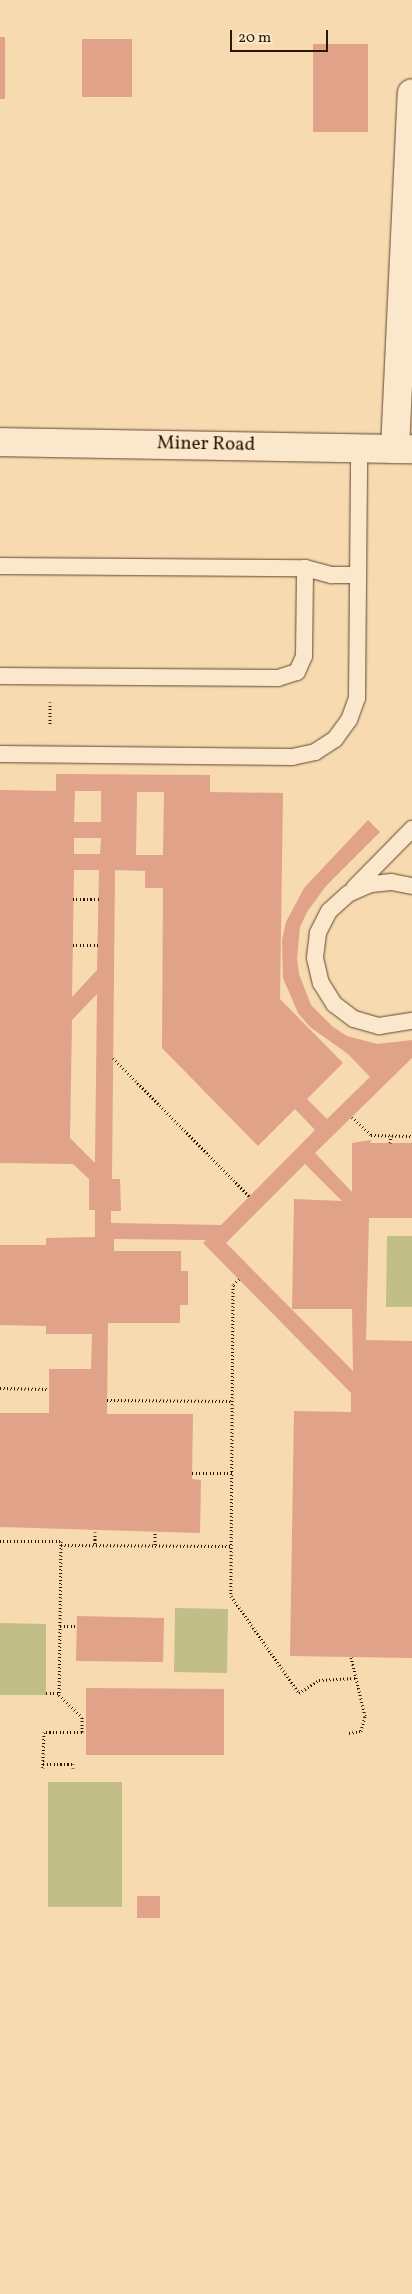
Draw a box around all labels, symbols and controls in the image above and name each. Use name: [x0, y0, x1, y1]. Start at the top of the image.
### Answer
scale bar: [232, 20, 330, 52]
text: 20 m: [238, 28, 271, 49]
street label: Miner Road: [157, 433, 255, 457]

